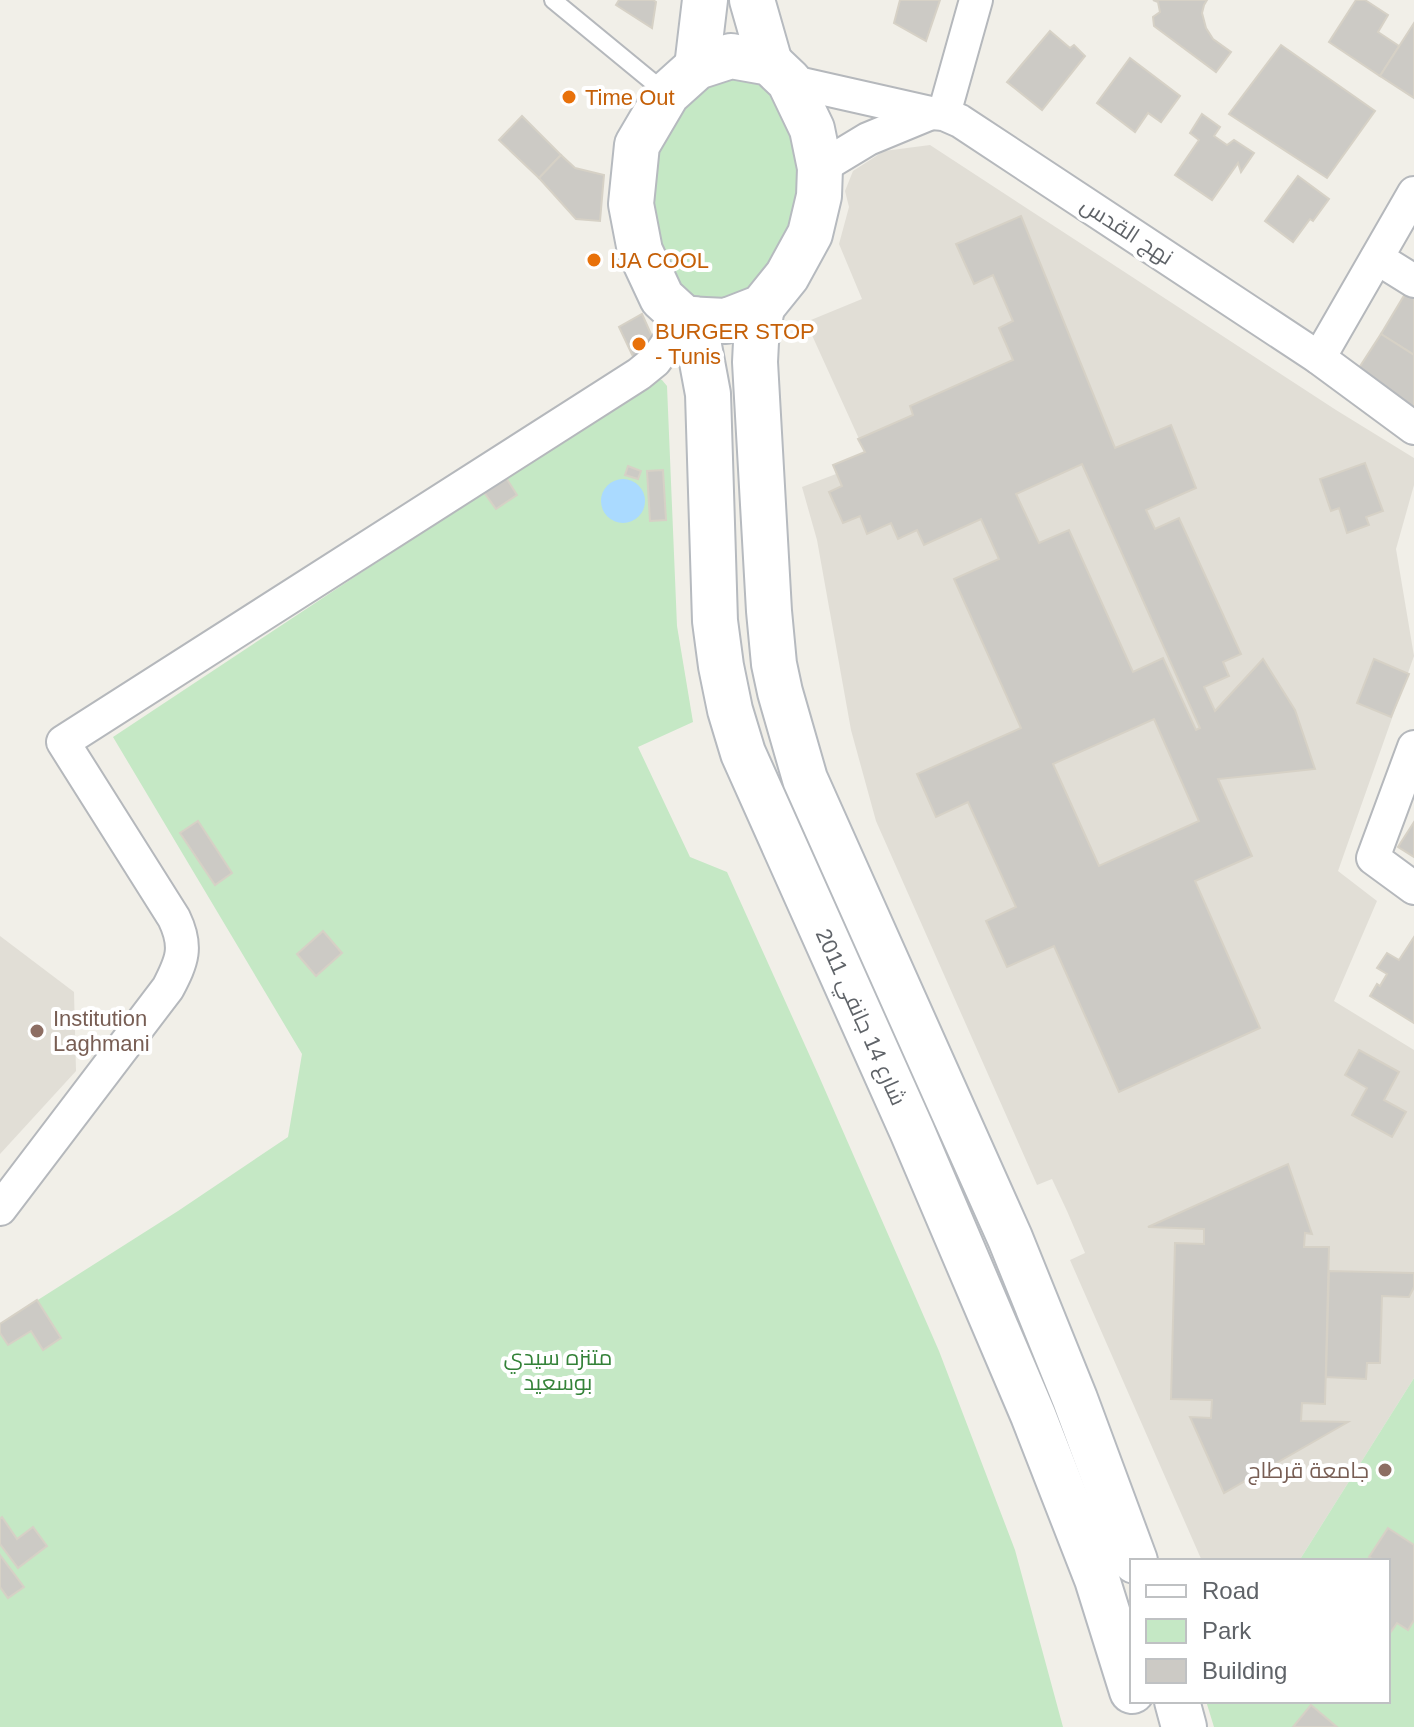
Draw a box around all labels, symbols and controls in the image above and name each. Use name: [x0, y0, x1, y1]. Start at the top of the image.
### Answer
place label: Time Out: [585, 85, 675, 110]
marker: Time Out: [560, 88, 578, 106]
street label: نهج القدس: [1075, 192, 1178, 272]
place label: IJA COOL: [610, 248, 709, 273]
marker: IJA COOL: [585, 251, 603, 269]
place label: BURGER STOP - Tunis: [655, 319, 815, 369]
marker: BURGER STOP - Tunis: [630, 335, 648, 353]
street label: شارع 14 جانفي 2011: [807, 925, 911, 1111]
place label: Institution Laghmani: [53, 1006, 150, 1056]
marker: Institution Laghmani: [28, 1022, 46, 1040]
park label: متنزه سيدي بوسعيد: [504, 1345, 612, 1395]
place label: جامعة قرطاج: [1248, 1458, 1369, 1485]
marker: جامعة قرطاج: [1376, 1461, 1394, 1479]
legend: [1130, 1559, 1390, 1703]
text: Road: [1202, 1577, 1259, 1604]
text: Park: [1202, 1617, 1252, 1644]
text: Building: [1202, 1657, 1287, 1684]

